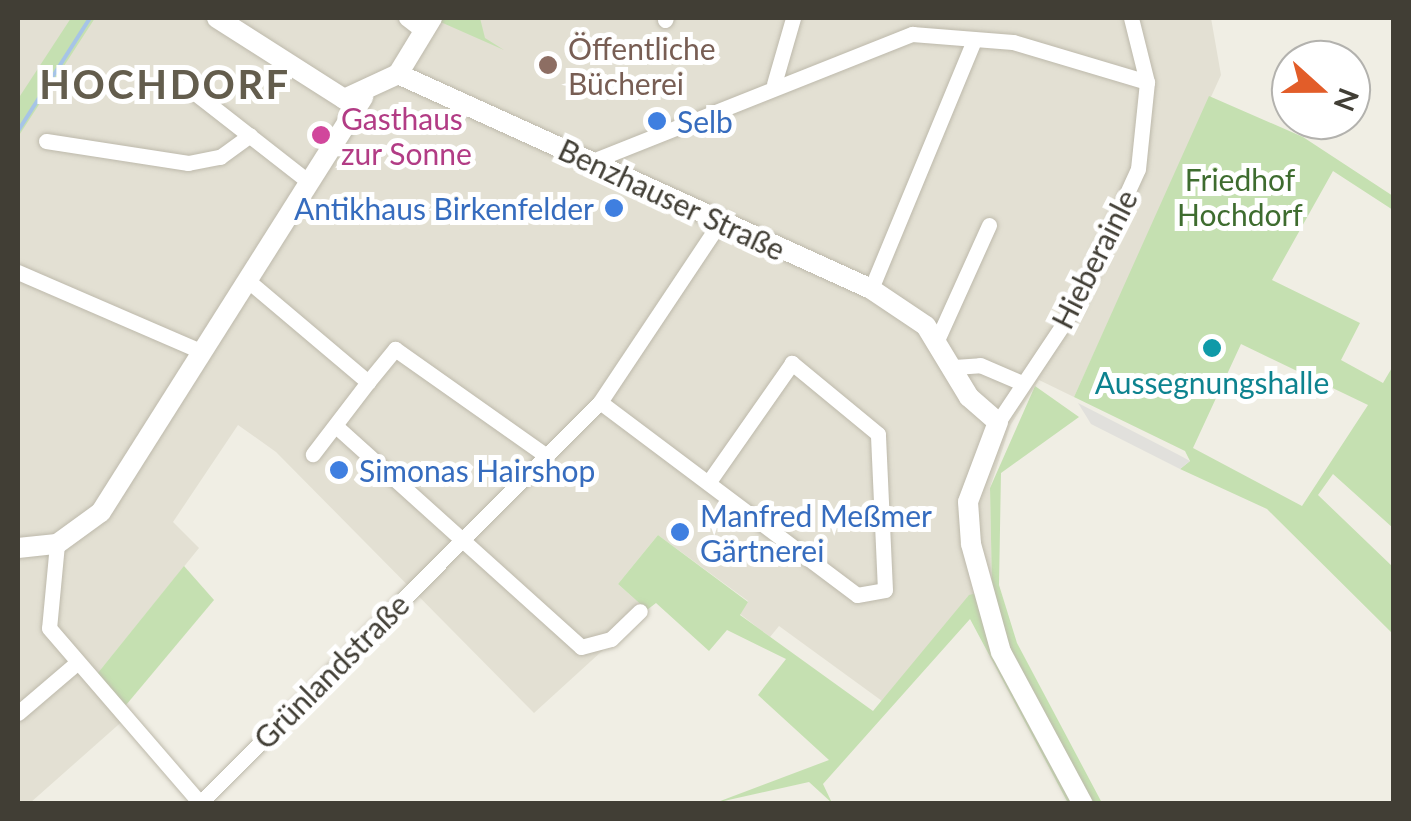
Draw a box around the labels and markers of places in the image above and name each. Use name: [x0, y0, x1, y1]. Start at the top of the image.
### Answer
place label: Öffentliche Bücherei: [568, 30, 716, 100]
marker: Öffentliche Bücherei: [537, 54, 559, 76]
place label: Gasthaus zur Sonne: [341, 100, 472, 170]
place label: Selb: [677, 103, 733, 139]
marker: Selb: [646, 110, 668, 132]
marker: Gasthaus zur Sonne: [310, 124, 332, 146]
place label: Antikhaus Birkenfelder: [294, 190, 594, 226]
marker: Antikhaus Birkenfelder: [603, 197, 625, 219]
marker: Aussegnungshalle: [1201, 337, 1223, 359]
place label: Aussegnungshalle: [1095, 364, 1329, 400]
place label: Simonas Hairshop: [359, 452, 595, 488]
marker: Simonas Hairshop: [328, 459, 350, 481]
place label: Manfred Meßmer Gärtnerei: [700, 497, 932, 568]
marker: Manfred Meßmer Gärtnerei: [669, 521, 691, 543]

